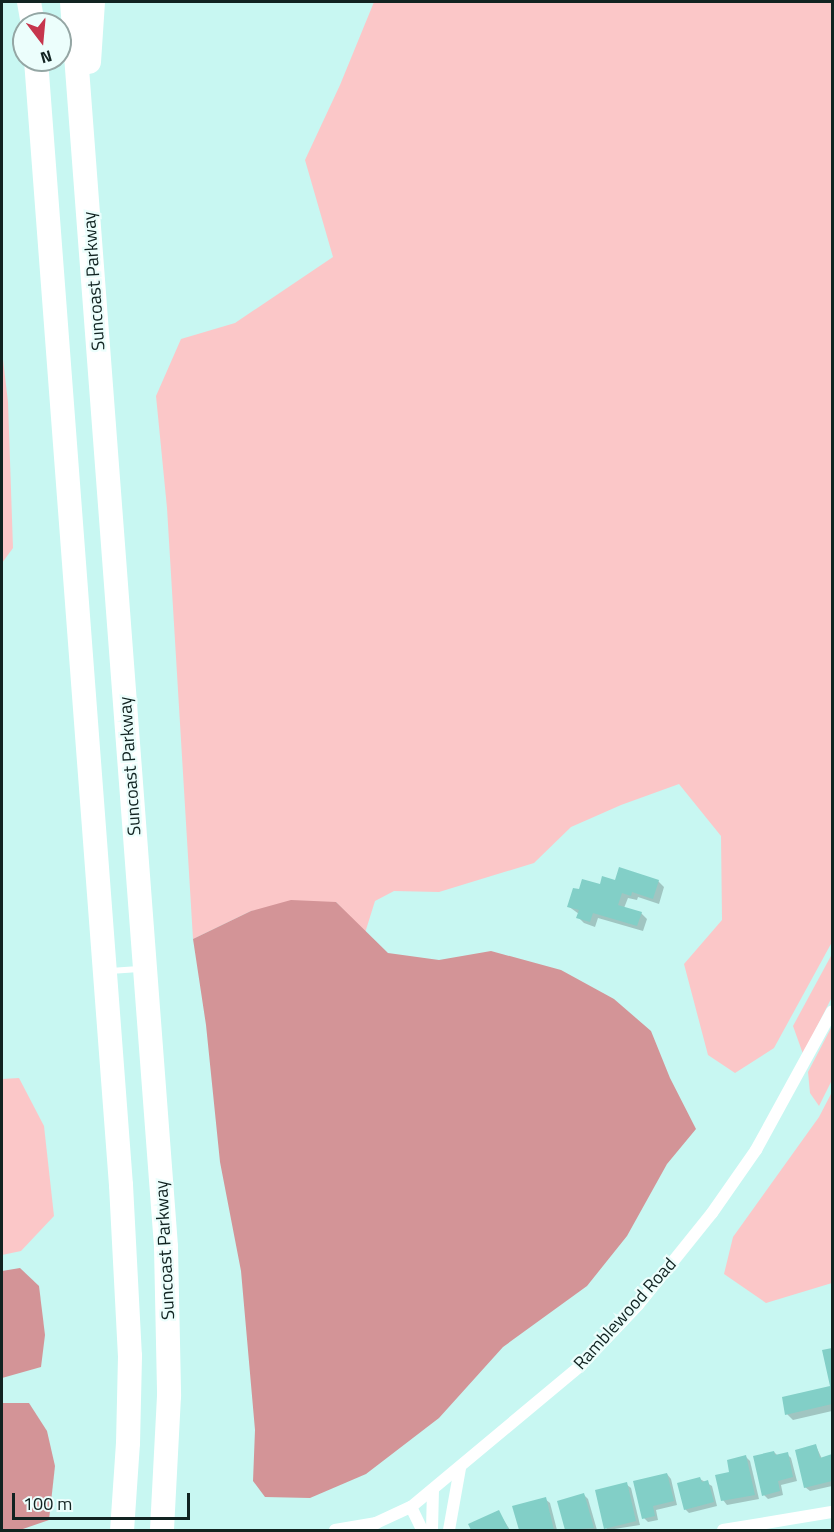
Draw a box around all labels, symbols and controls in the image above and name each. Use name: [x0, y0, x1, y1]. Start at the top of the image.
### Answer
north arrow: [12, 12, 72, 72]
text: N: [38, 44, 55, 70]
street label: Suncoast Parkway: [78, 211, 110, 351]
street label: Suncoast Parkway: [114, 696, 146, 836]
street label: Suncoast Parkway: [151, 1180, 179, 1320]
street label: Ramblewood Road: [569, 1254, 681, 1374]
scale bar: [15, 1481, 194, 1519]
text: 100 m: [23, 1490, 72, 1517]

